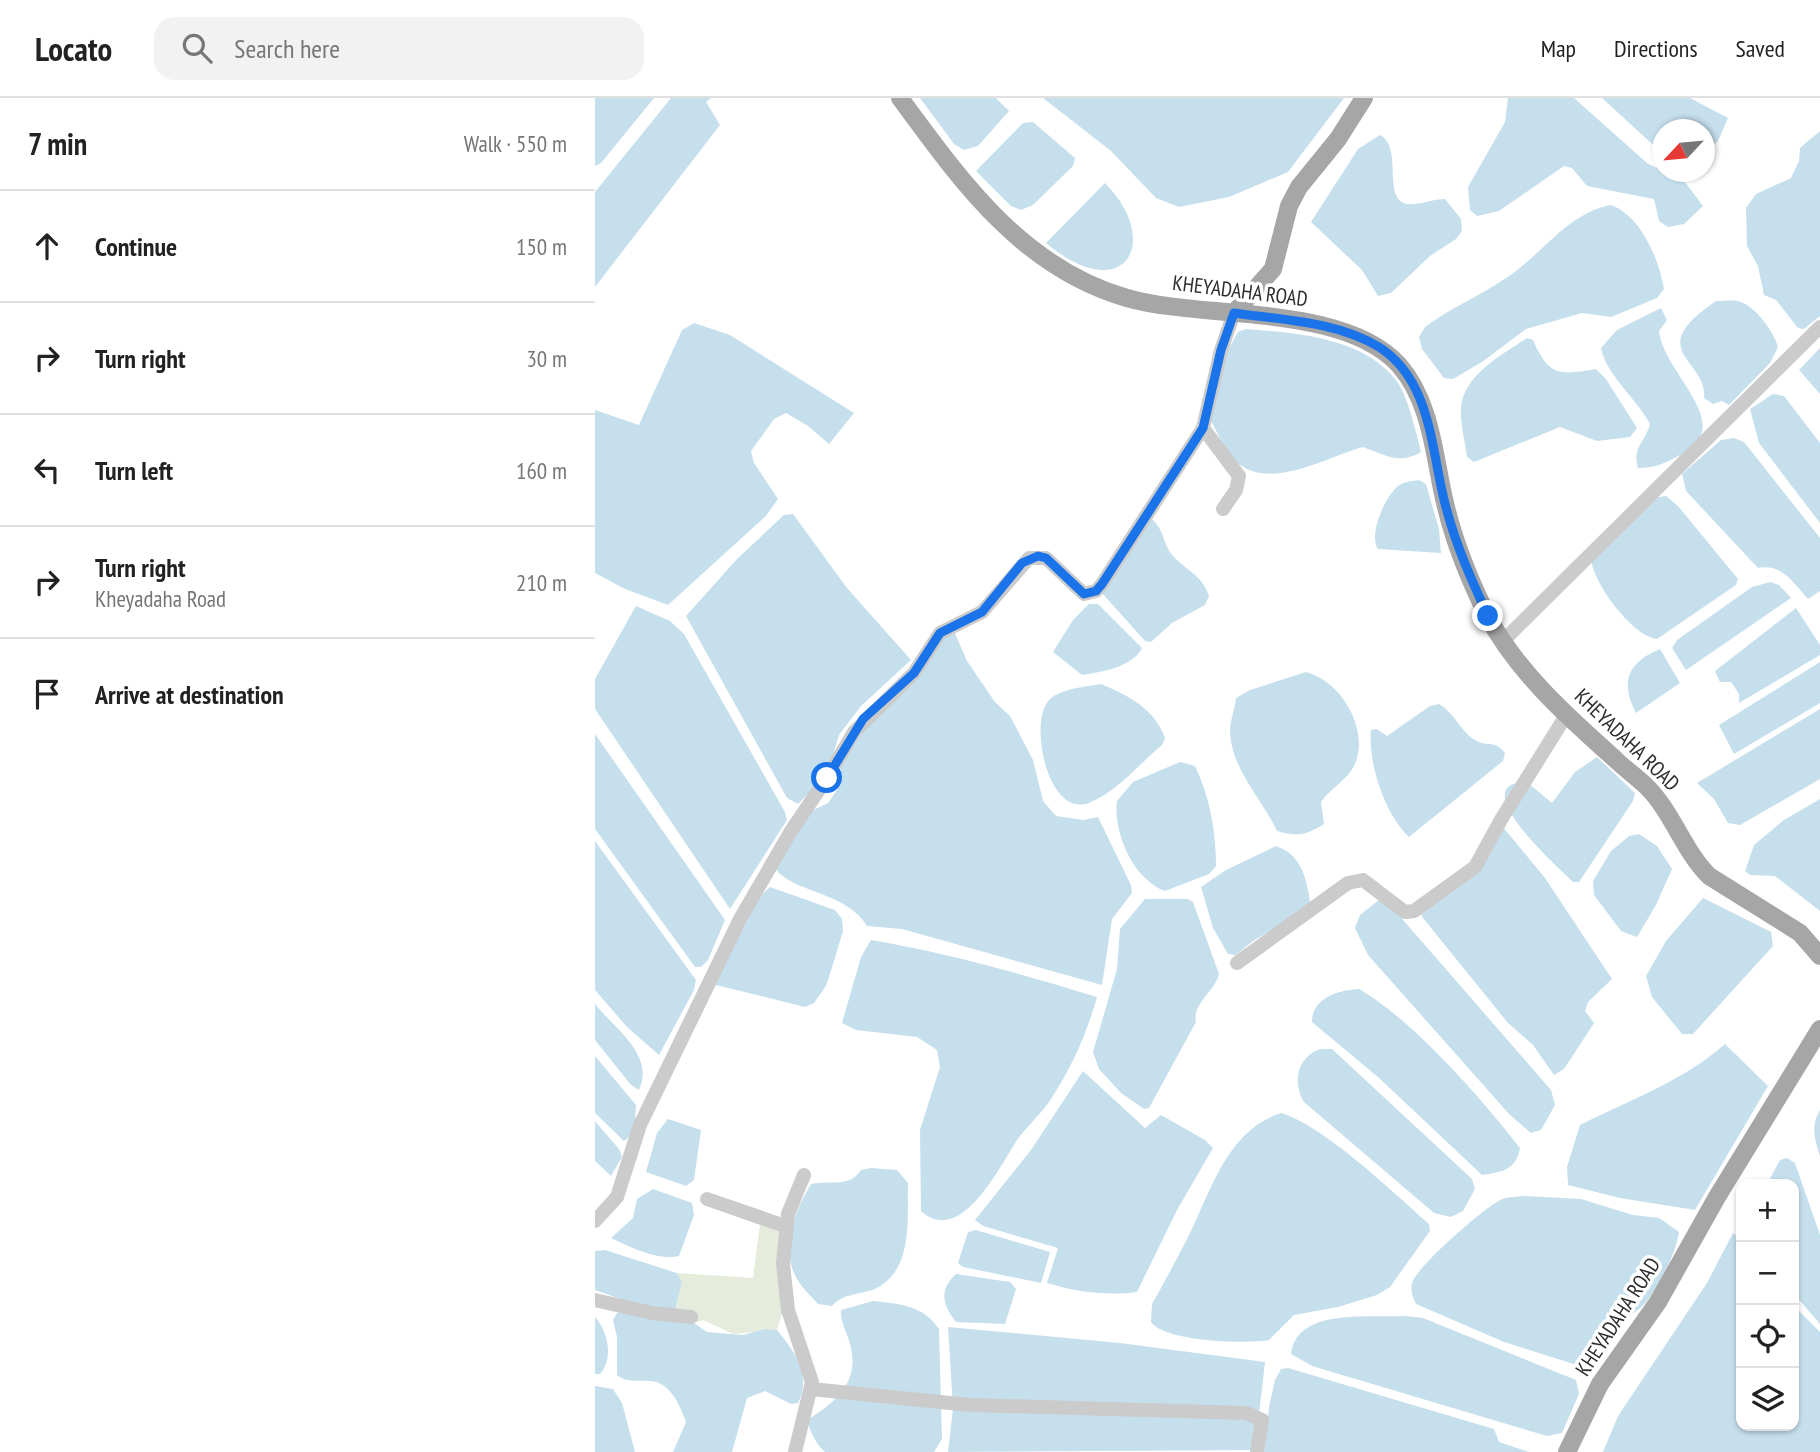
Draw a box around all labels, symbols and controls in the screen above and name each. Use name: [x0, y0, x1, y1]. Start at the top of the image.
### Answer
search box: [154, 17, 644, 80]
text: Locato: [35, 27, 112, 70]
icon: search: [178, 29, 216, 67]
text: Search here: [234, 32, 340, 65]
text: Map: [1541, 33, 1576, 64]
text: Directions: [1614, 33, 1698, 64]
text: Saved: [1736, 33, 1785, 64]
north arrow: [1652, 119, 1715, 182]
text: 7 min: [28, 124, 87, 163]
text: Walk · 550 m: [464, 129, 567, 158]
icon: ahead: [28, 227, 66, 265]
text: Continue: [95, 230, 177, 263]
text: 150 m: [516, 232, 567, 261]
street label: KHEYADAHA ROAD: [1171, 269, 1309, 312]
icon: right: [28, 339, 66, 377]
text: Turn right: [95, 342, 186, 375]
text: 30 m: [526, 344, 567, 373]
icon: left: [28, 451, 66, 489]
text: Turn left: [95, 454, 173, 487]
text: 160 m: [516, 456, 567, 485]
text: Turn right: [95, 551, 186, 584]
icon: right: [28, 563, 66, 601]
text: 210 m: [516, 568, 567, 597]
text: Kheyadaha Road: [95, 584, 226, 613]
route end: [1472, 600, 1503, 631]
icon: arrive: [28, 675, 66, 713]
text: Arrive at destination: [95, 678, 284, 711]
street label: KHEYADAHA ROAD: [1569, 683, 1686, 797]
route start: [811, 762, 842, 793]
map controls: [1736, 1179, 1799, 1431]
button: +: [1736, 1179, 1799, 1242]
button: −: [1736, 1242, 1799, 1305]
street label: KHEYADAHA ROAD: [1569, 1252, 1666, 1381]
button: locate: [1736, 1305, 1799, 1368]
button: layers: [1736, 1368, 1799, 1431]

